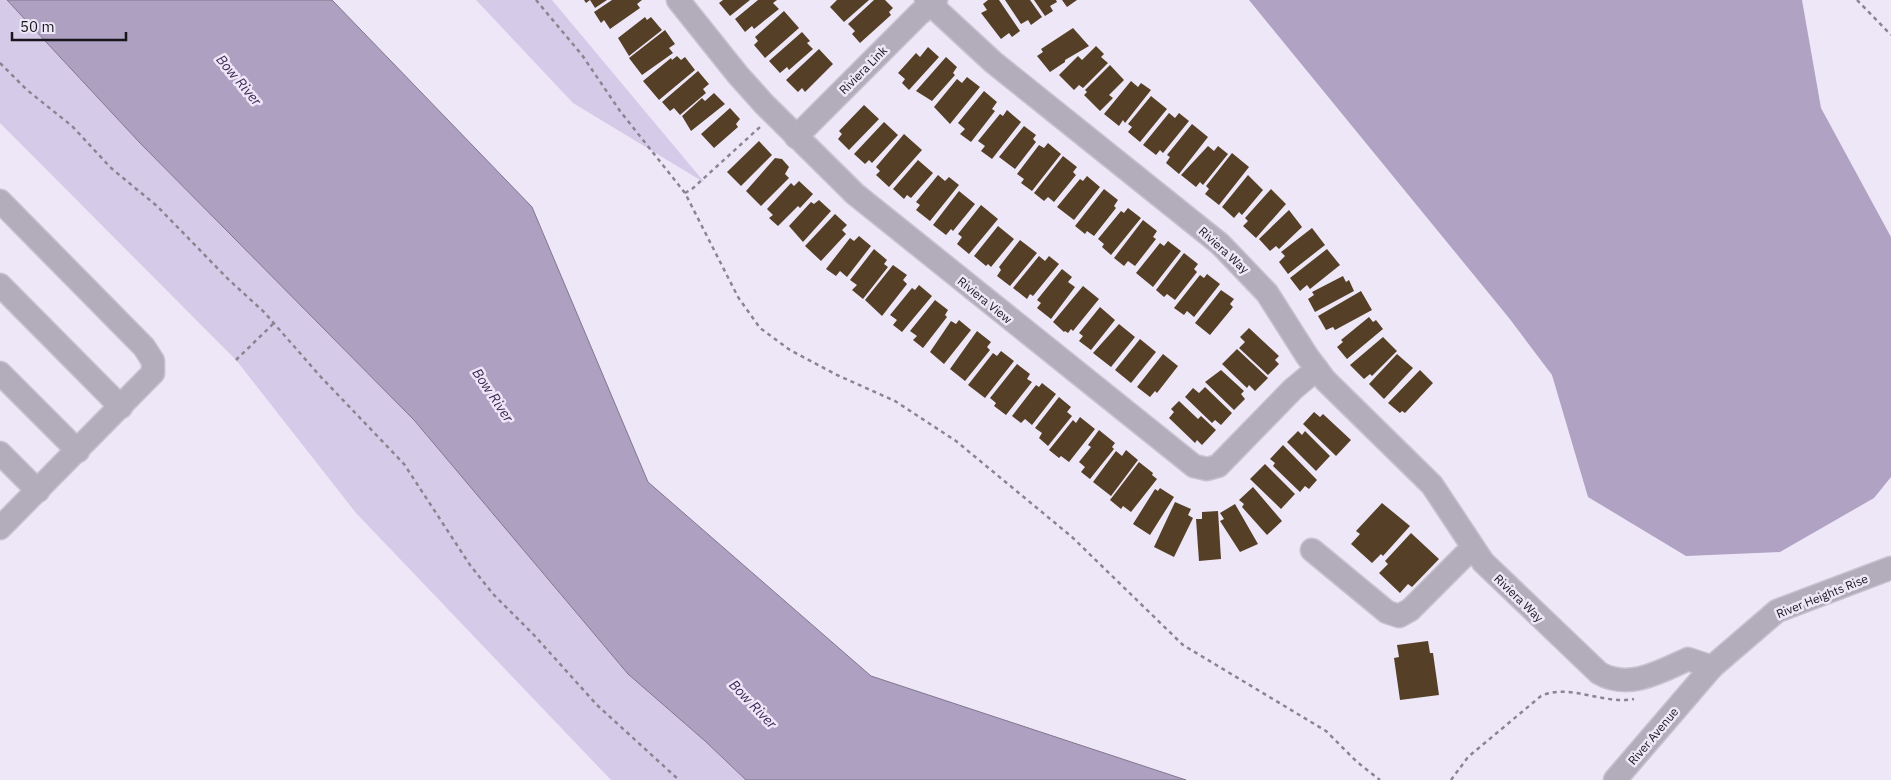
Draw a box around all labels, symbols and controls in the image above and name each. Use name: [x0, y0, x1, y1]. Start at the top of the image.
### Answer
scale bar: [12, 10, 126, 42]
text: 50 m: [20, 17, 55, 36]
street label: Riviera Link: [836, 42, 891, 97]
water label: Bow River: [212, 51, 266, 110]
street label: Riviera Way: [1196, 223, 1252, 277]
street label: Riviera View: [955, 273, 1015, 327]
water label: Bow River: [468, 365, 518, 426]
street label: Riviera Way: [1491, 571, 1547, 625]
street label: River Heights Rise: [1774, 571, 1870, 621]
water label: Bow River: [725, 676, 781, 733]
street label: River Avenue: [1625, 704, 1682, 768]

